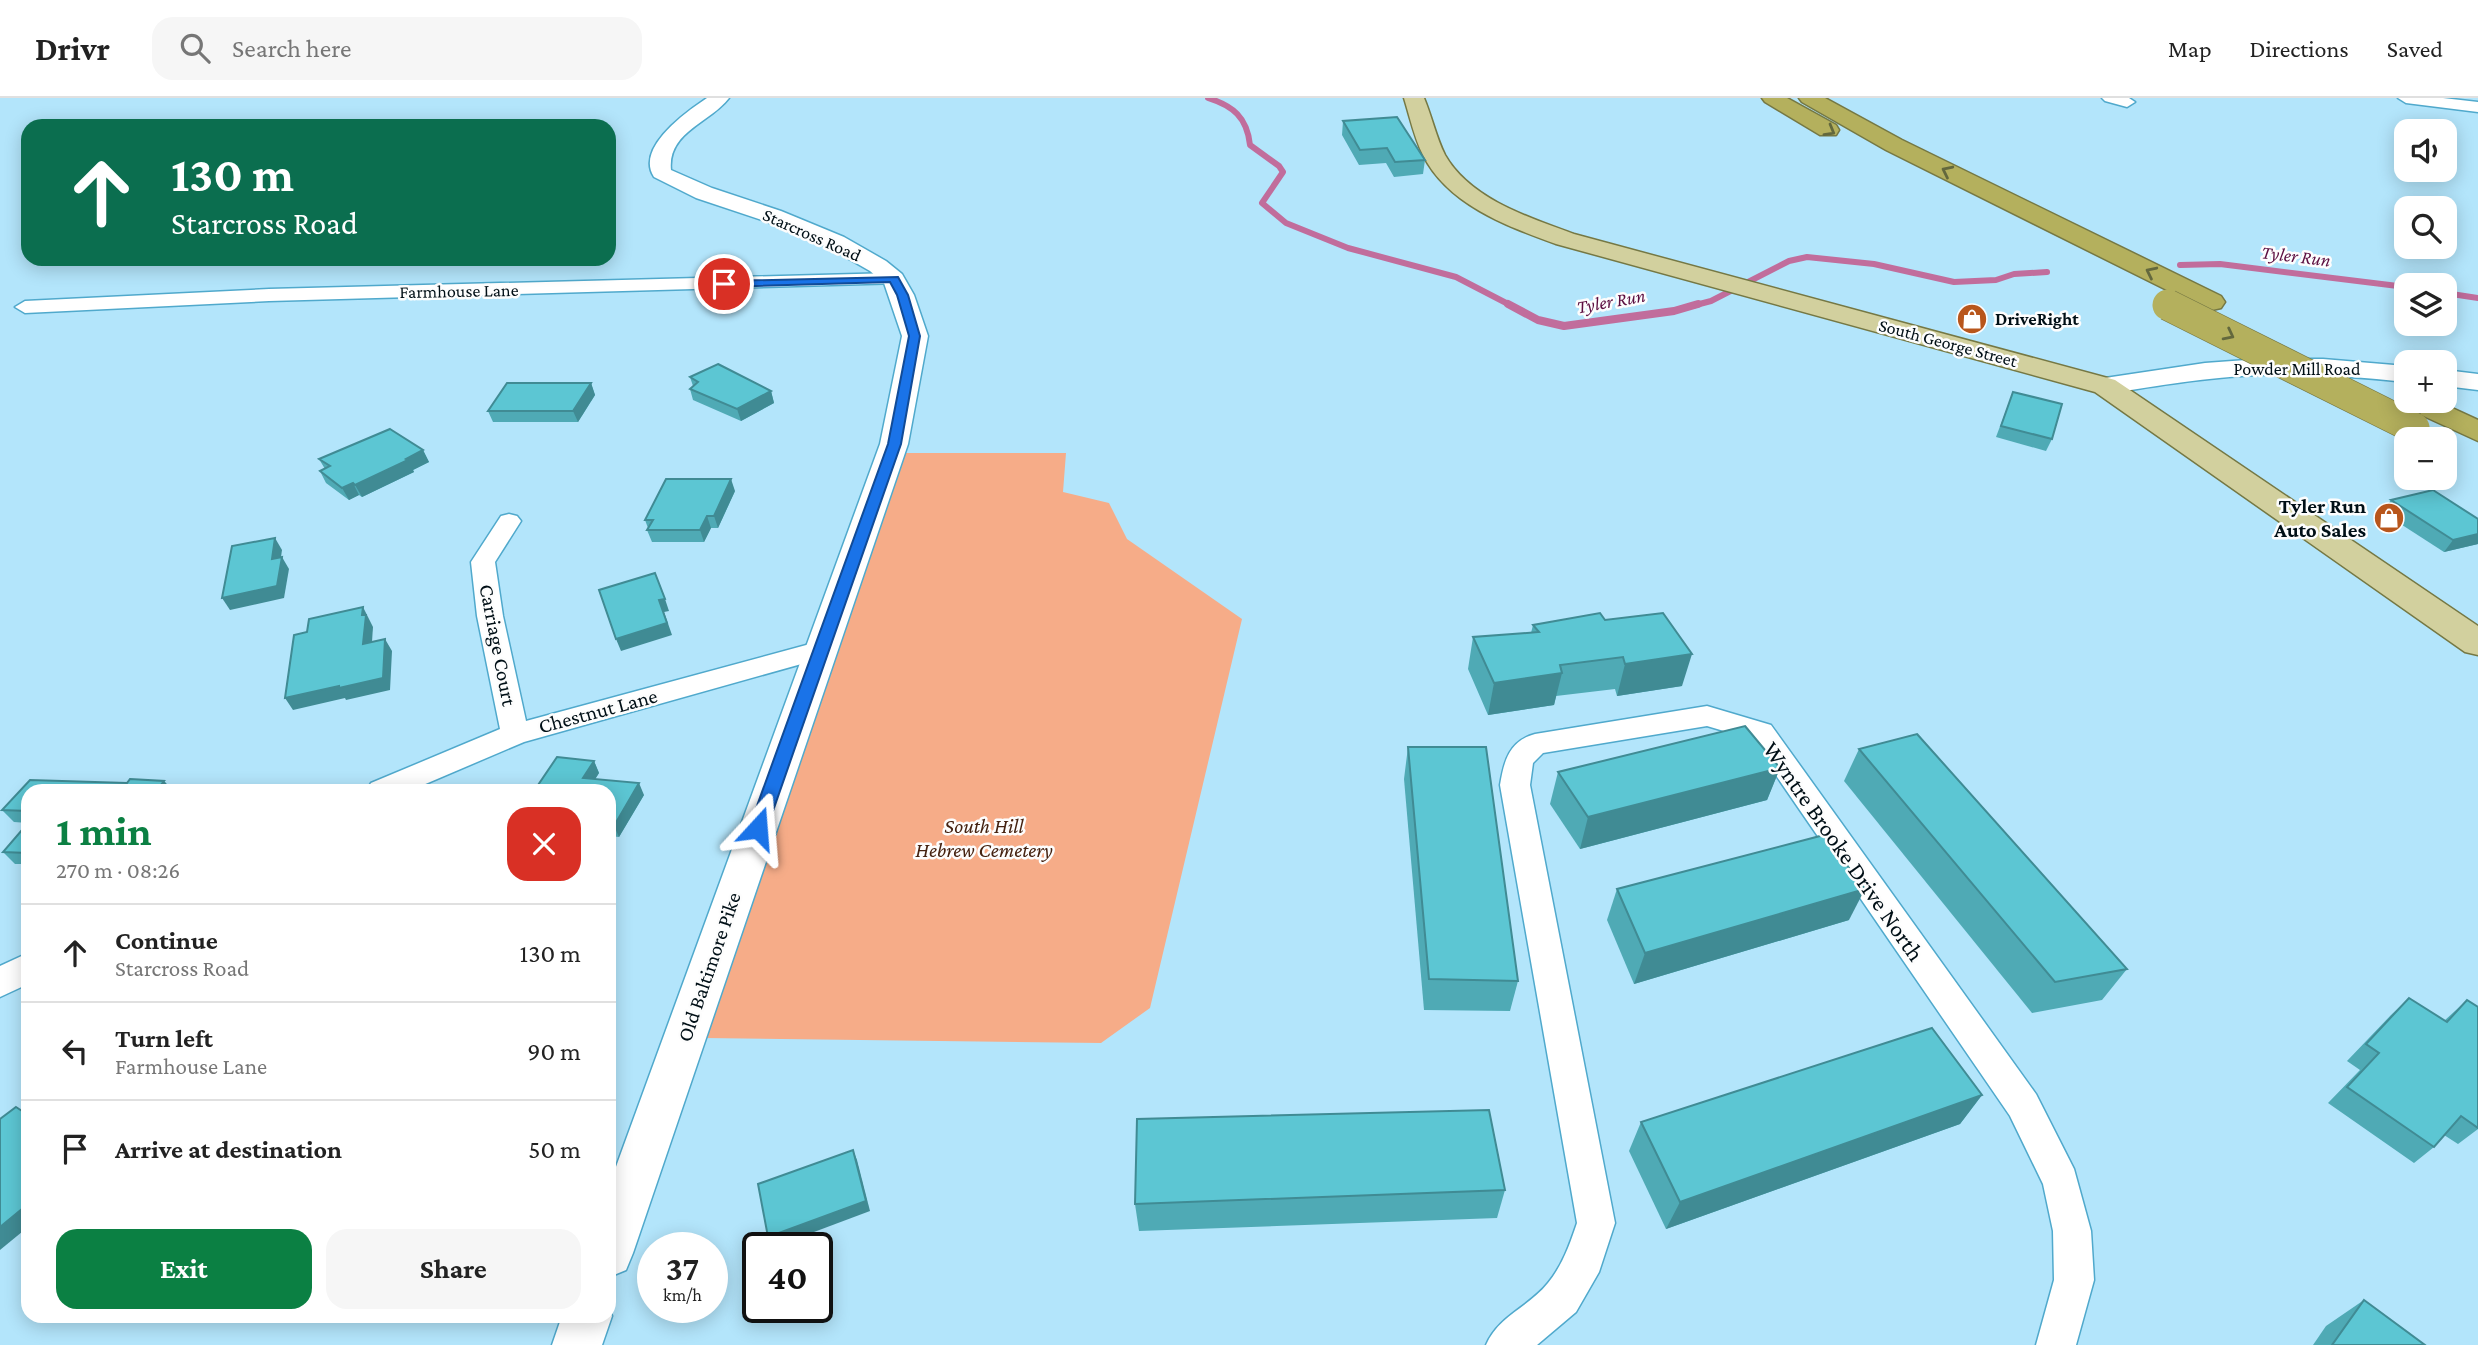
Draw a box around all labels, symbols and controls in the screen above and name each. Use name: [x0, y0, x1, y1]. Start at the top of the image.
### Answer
search box: [152, 17, 642, 80]
icon: search: [176, 29, 214, 67]
text: Drivr: [35, 30, 110, 67]
text: Search here: [232, 34, 351, 63]
text: Map: [2168, 35, 2212, 62]
text: Directions: [2250, 35, 2349, 62]
text: Saved: [2387, 35, 2443, 62]
map controls: [2394, 119, 2457, 490]
button: sound: [2394, 119, 2457, 182]
one-way arrow: [1823, 123, 1836, 136]
icon: ahead: [56, 147, 147, 238]
text: 130 m: [171, 147, 294, 202]
one-way arrow: [1942, 166, 1954, 180]
button: search: [2394, 196, 2457, 259]
text: Starcross Road: [171, 205, 358, 241]
street label: Starcross Road: [760, 205, 865, 266]
water label: Tyler Run: [2260, 241, 2332, 271]
pin: [694, 254, 754, 314]
icon: arrive: [705, 265, 743, 303]
one-way arrow: [2146, 266, 2158, 280]
button: layers: [2394, 273, 2457, 336]
street label: Farmhouse Lane: [399, 280, 519, 302]
water label: Tyler Run: [1575, 285, 1647, 317]
shop icon: DriveRight: [1955, 302, 1989, 336]
place label: DriveRight: [1995, 309, 2079, 329]
street label: South George Street: [1877, 315, 2020, 371]
one-way arrow: [2222, 327, 2234, 341]
button: +: [2394, 350, 2457, 413]
street label: Powder Mill Road: [2234, 359, 2361, 379]
button: −: [2394, 427, 2457, 490]
place label: Tyler Run Auto Sales: [2273, 494, 2366, 542]
shop icon: Tyler Run Auto Sales: [2372, 501, 2406, 535]
street label: Carriage Court: [474, 582, 522, 709]
street label: Chestnut Lane: [536, 684, 660, 738]
street label: Wyntre Brooke Drive North: [1758, 736, 1930, 966]
position arrow: [721, 791, 795, 865]
text: 1 min: [56, 807, 152, 854]
button: close: [507, 807, 581, 881]
park label: South Hill Hebrew Cemetery: [915, 814, 1053, 862]
text: 270 m · 08:26: [56, 857, 180, 883]
street label: Old Baltimore Pike: [672, 889, 746, 1045]
text: Continue: [115, 926, 218, 955]
icon: ahead: [56, 934, 94, 972]
text: 130 m: [520, 939, 581, 968]
text: Starcross Road: [115, 955, 249, 981]
text: Turn left: [115, 1024, 213, 1053]
icon: left: [56, 1032, 94, 1070]
text: 90 m: [527, 1037, 581, 1066]
text: Farmhouse Lane: [115, 1053, 267, 1079]
icon: arrive: [56, 1130, 94, 1168]
text: Arrive at destination: [115, 1135, 342, 1164]
text: 50 m: [528, 1135, 581, 1164]
button: Exit: [56, 1229, 312, 1309]
button: Share: [326, 1229, 581, 1309]
speed limit sign: 40: [742, 1232, 833, 1323]
text: 37: [666, 1249, 699, 1288]
text: km/h: [663, 1285, 702, 1305]

